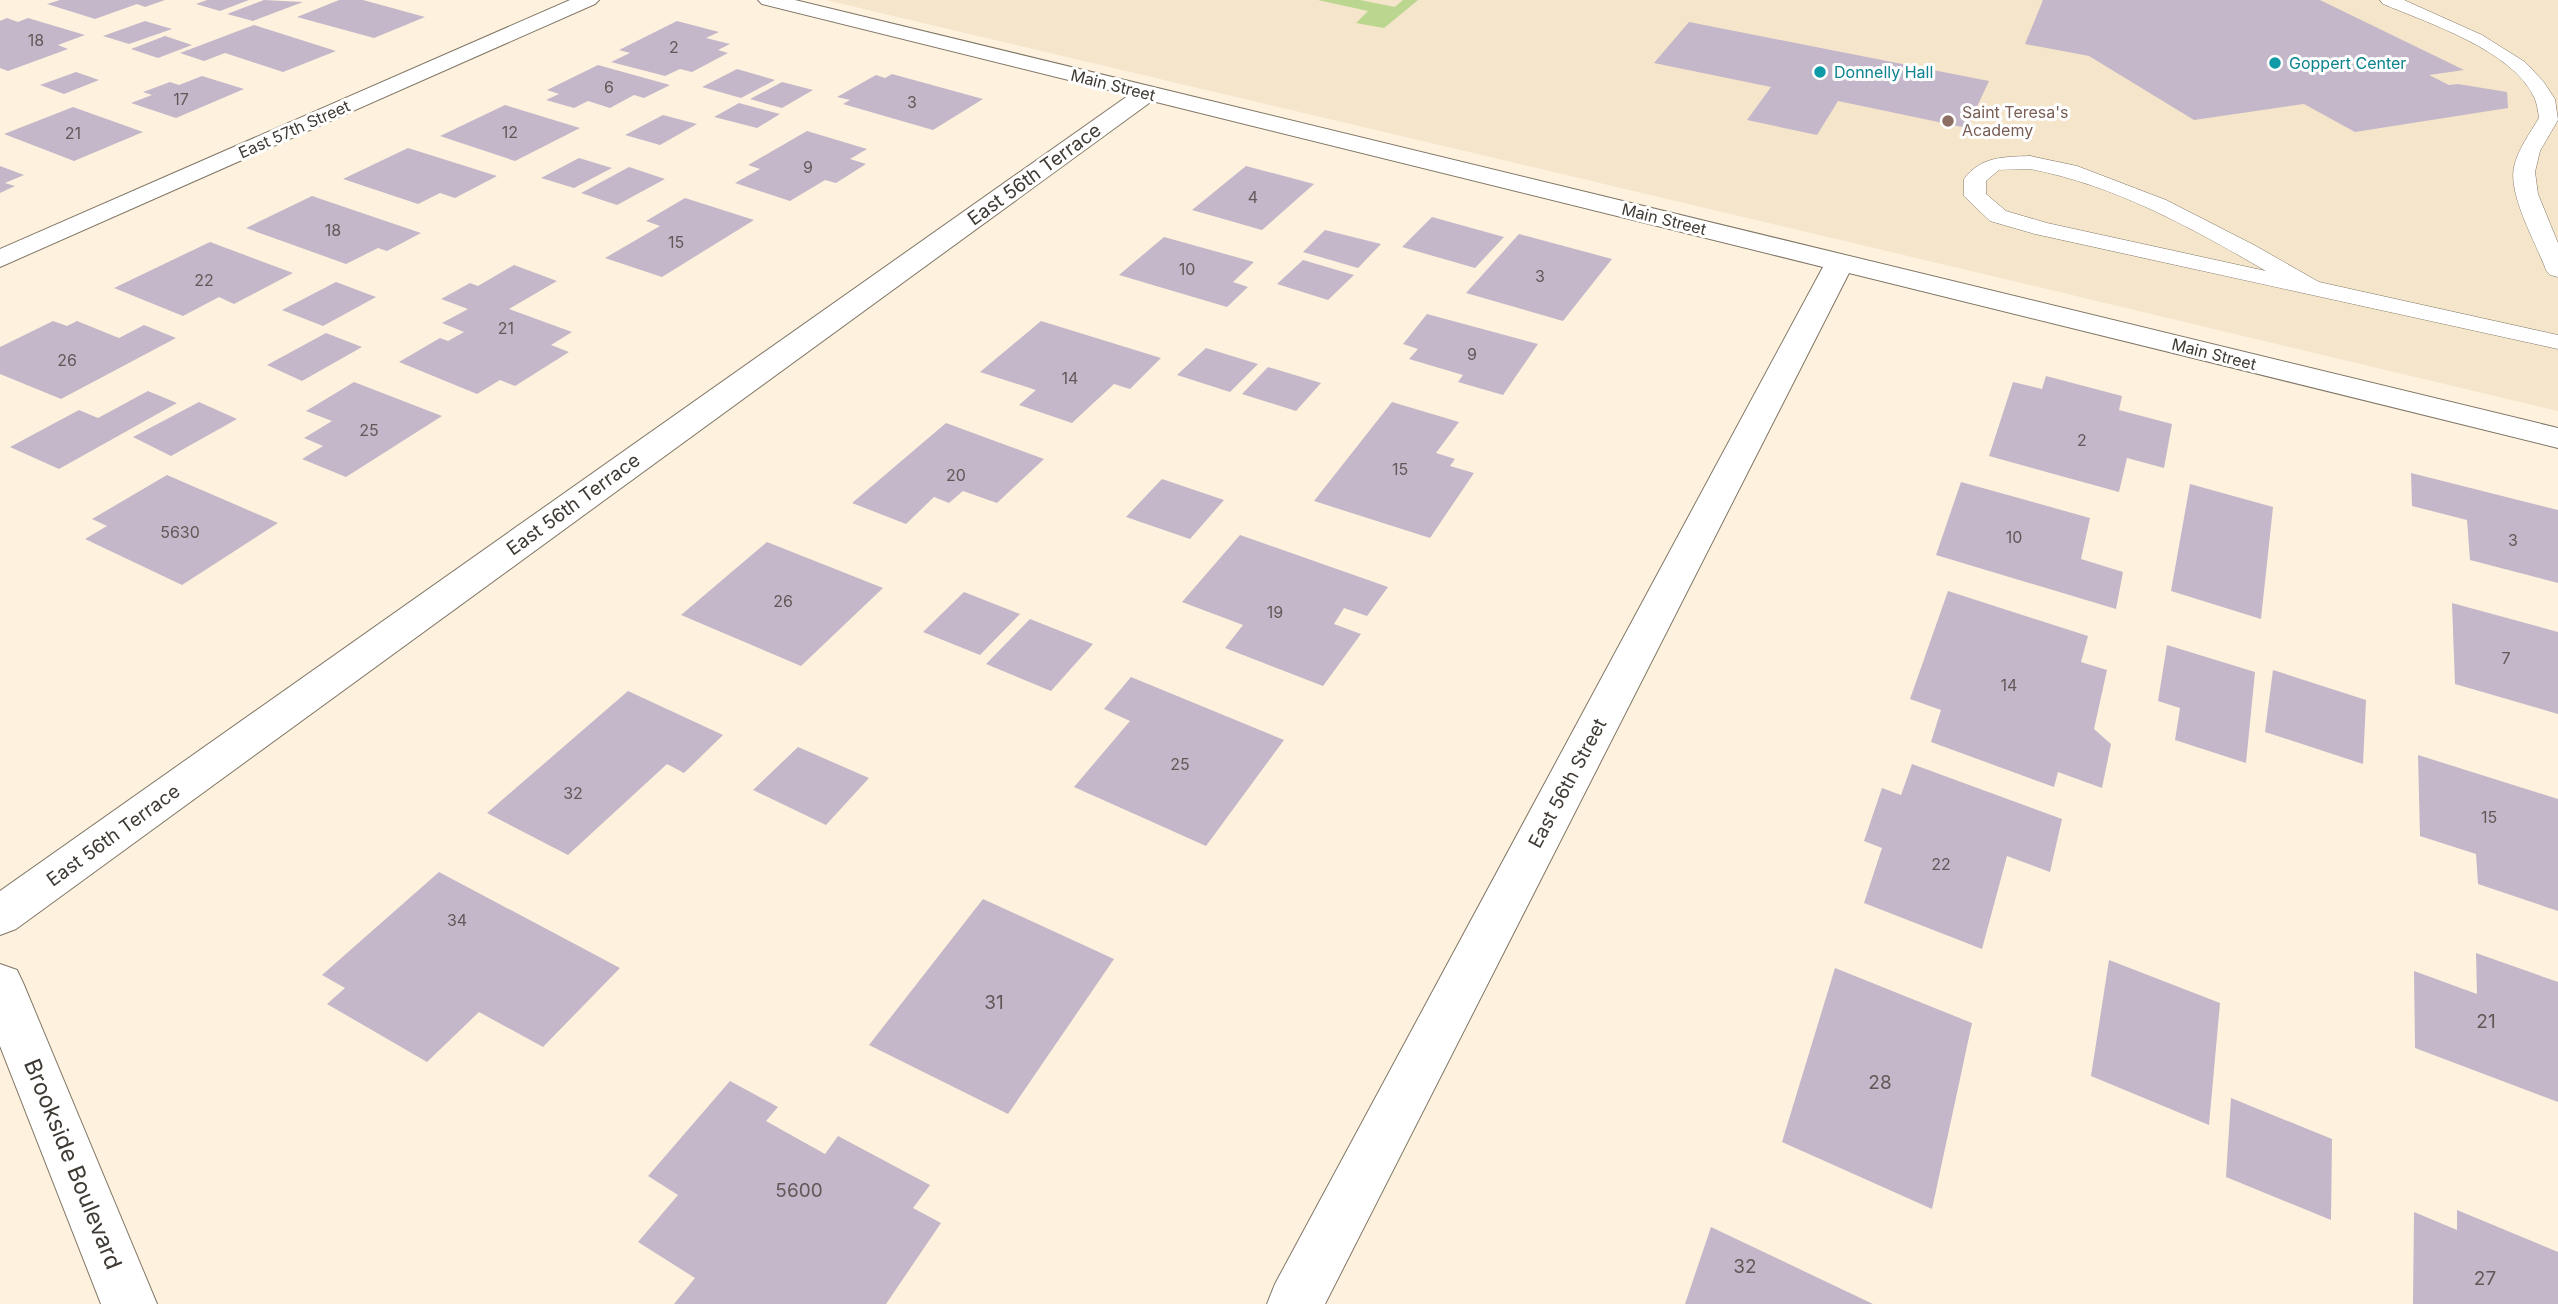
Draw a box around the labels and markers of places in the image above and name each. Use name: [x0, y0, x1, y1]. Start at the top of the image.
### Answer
place label: Goppert Center: [2289, 53, 2406, 73]
marker: Goppert Center: [2267, 55, 2283, 71]
place label: Donnelly Hall: [1834, 62, 1933, 82]
marker: Donnelly Hall: [1812, 64, 1828, 80]
place label: Saint Teresa's Academy: [1962, 102, 2068, 140]
marker: Saint Teresa's Academy: [1940, 113, 1956, 129]

